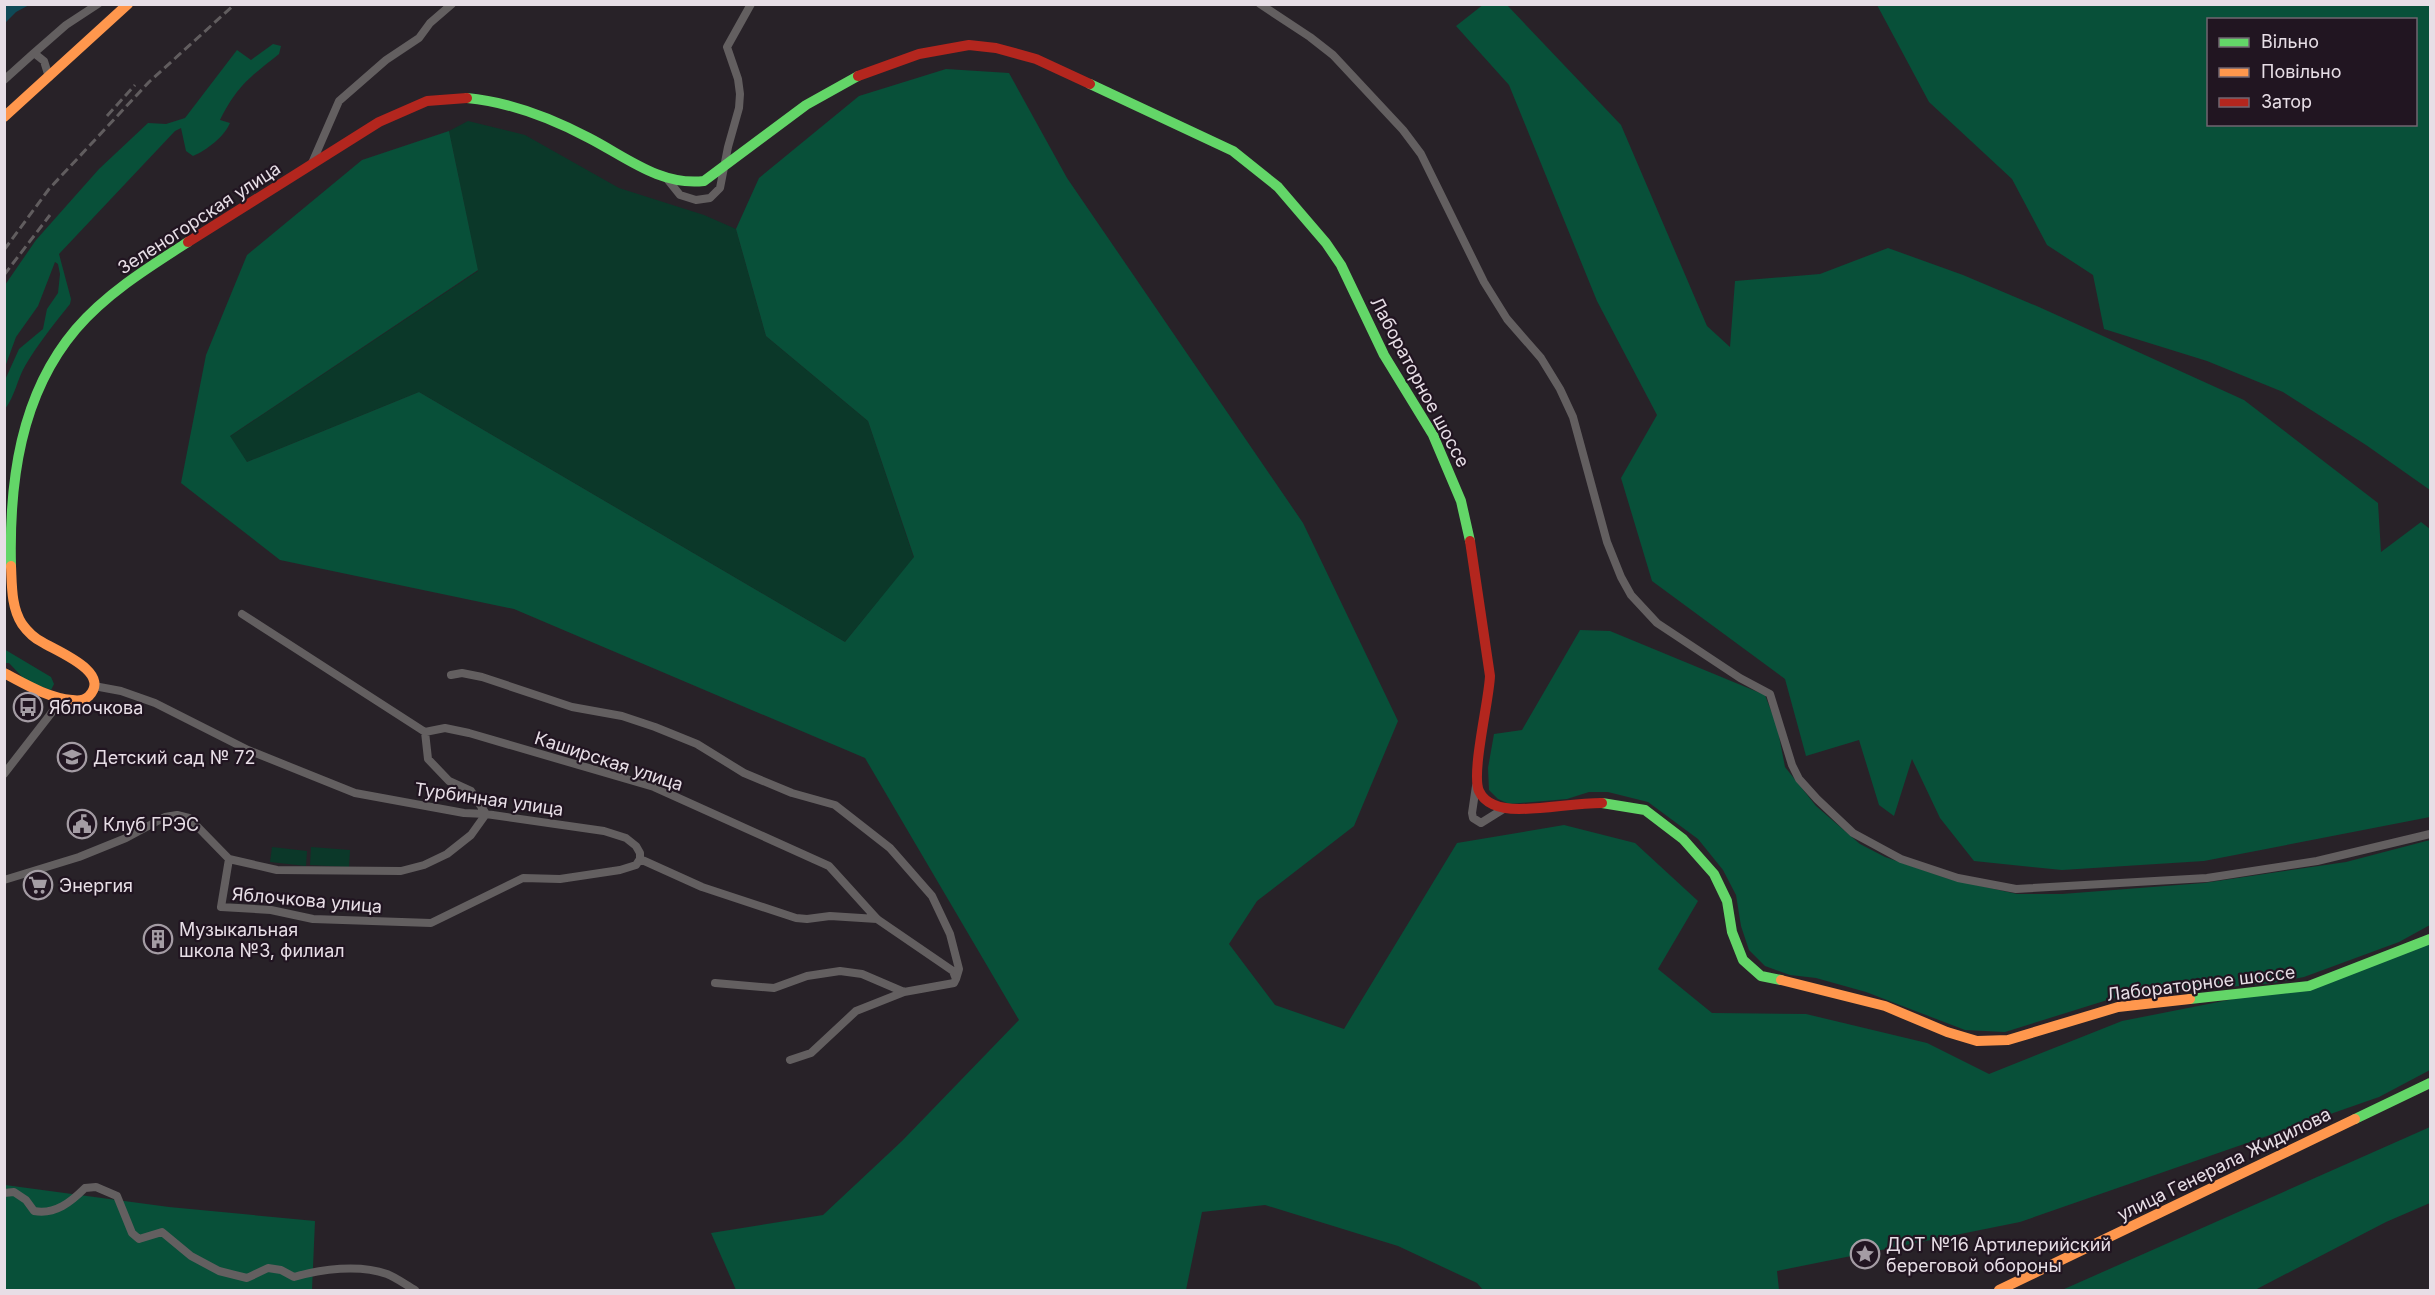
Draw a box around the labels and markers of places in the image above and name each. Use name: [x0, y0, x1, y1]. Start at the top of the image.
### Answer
bus stop icon: Яблочкова: [12, 691, 44, 723]
place label: Яблочкова: [49, 697, 143, 718]
school or university icon: Детский сад № 72: [56, 741, 88, 773]
place label: Детский сад № 72: [93, 747, 256, 768]
public building icon: Клуб ГРЭС: [66, 808, 98, 840]
place label: Клуб ГРЭС: [103, 814, 199, 835]
supermarket icon: Энергия: [22, 869, 54, 901]
place label: Энергия: [59, 875, 133, 896]
place label: Музыкальная школа №3, филиал: [179, 919, 345, 961]
building icon: Музыкальная школа №3, филиал: [142, 923, 174, 955]
place label: ДОТ №16 Артилерийский береговой обороны: [1886, 1234, 2111, 1276]
place icon: ДОТ №16 Артилерийский береговой обороны: [1849, 1238, 1881, 1270]

